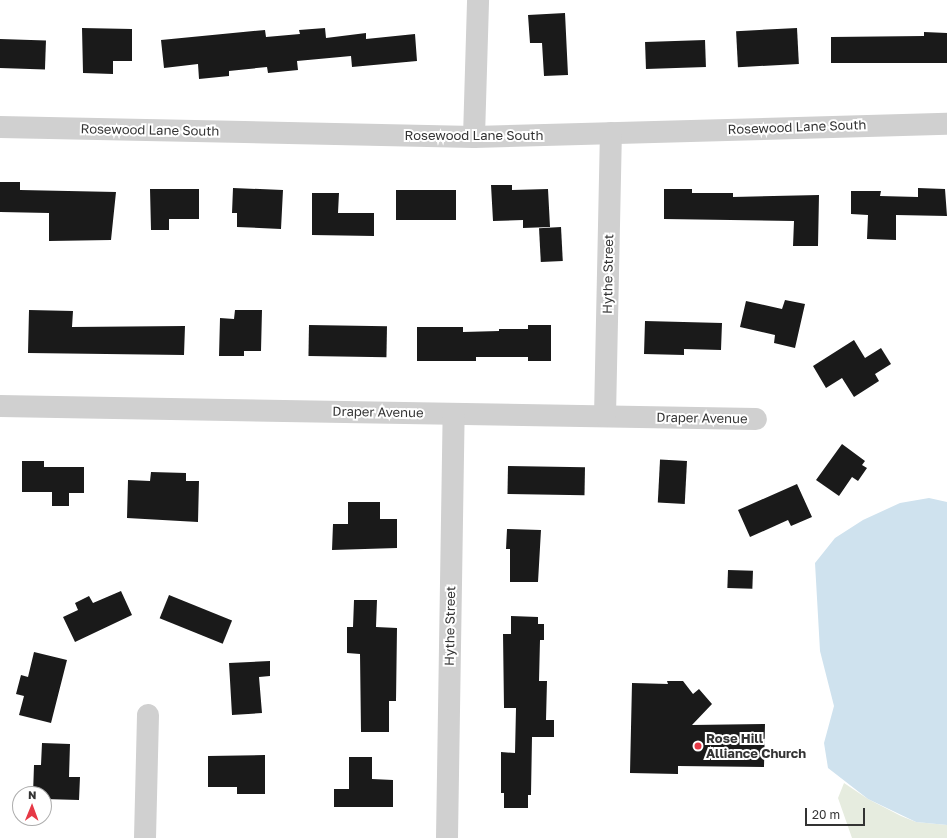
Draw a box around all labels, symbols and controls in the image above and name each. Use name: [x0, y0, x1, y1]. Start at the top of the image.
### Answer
street label: Rosewood Lane South: [727, 117, 867, 137]
street label: Rosewood Lane South: [80, 121, 220, 139]
street label: Rosewood Lane South: [405, 127, 543, 143]
street label: Hythe Street: [600, 234, 616, 314]
street label: Draper Avenue: [332, 403, 424, 421]
street label: Draper Avenue: [656, 409, 748, 427]
street label: Hythe Street: [442, 586, 458, 666]
place label: Rose Hill Alliance Church: [706, 731, 806, 762]
marker: Rose Hill Alliance Church: [693, 741, 703, 751]
north arrow: [12, 786, 52, 826]
text: N: [28, 788, 37, 801]
scale bar: [807, 800, 867, 826]
text: 20 m: [812, 807, 840, 822]

